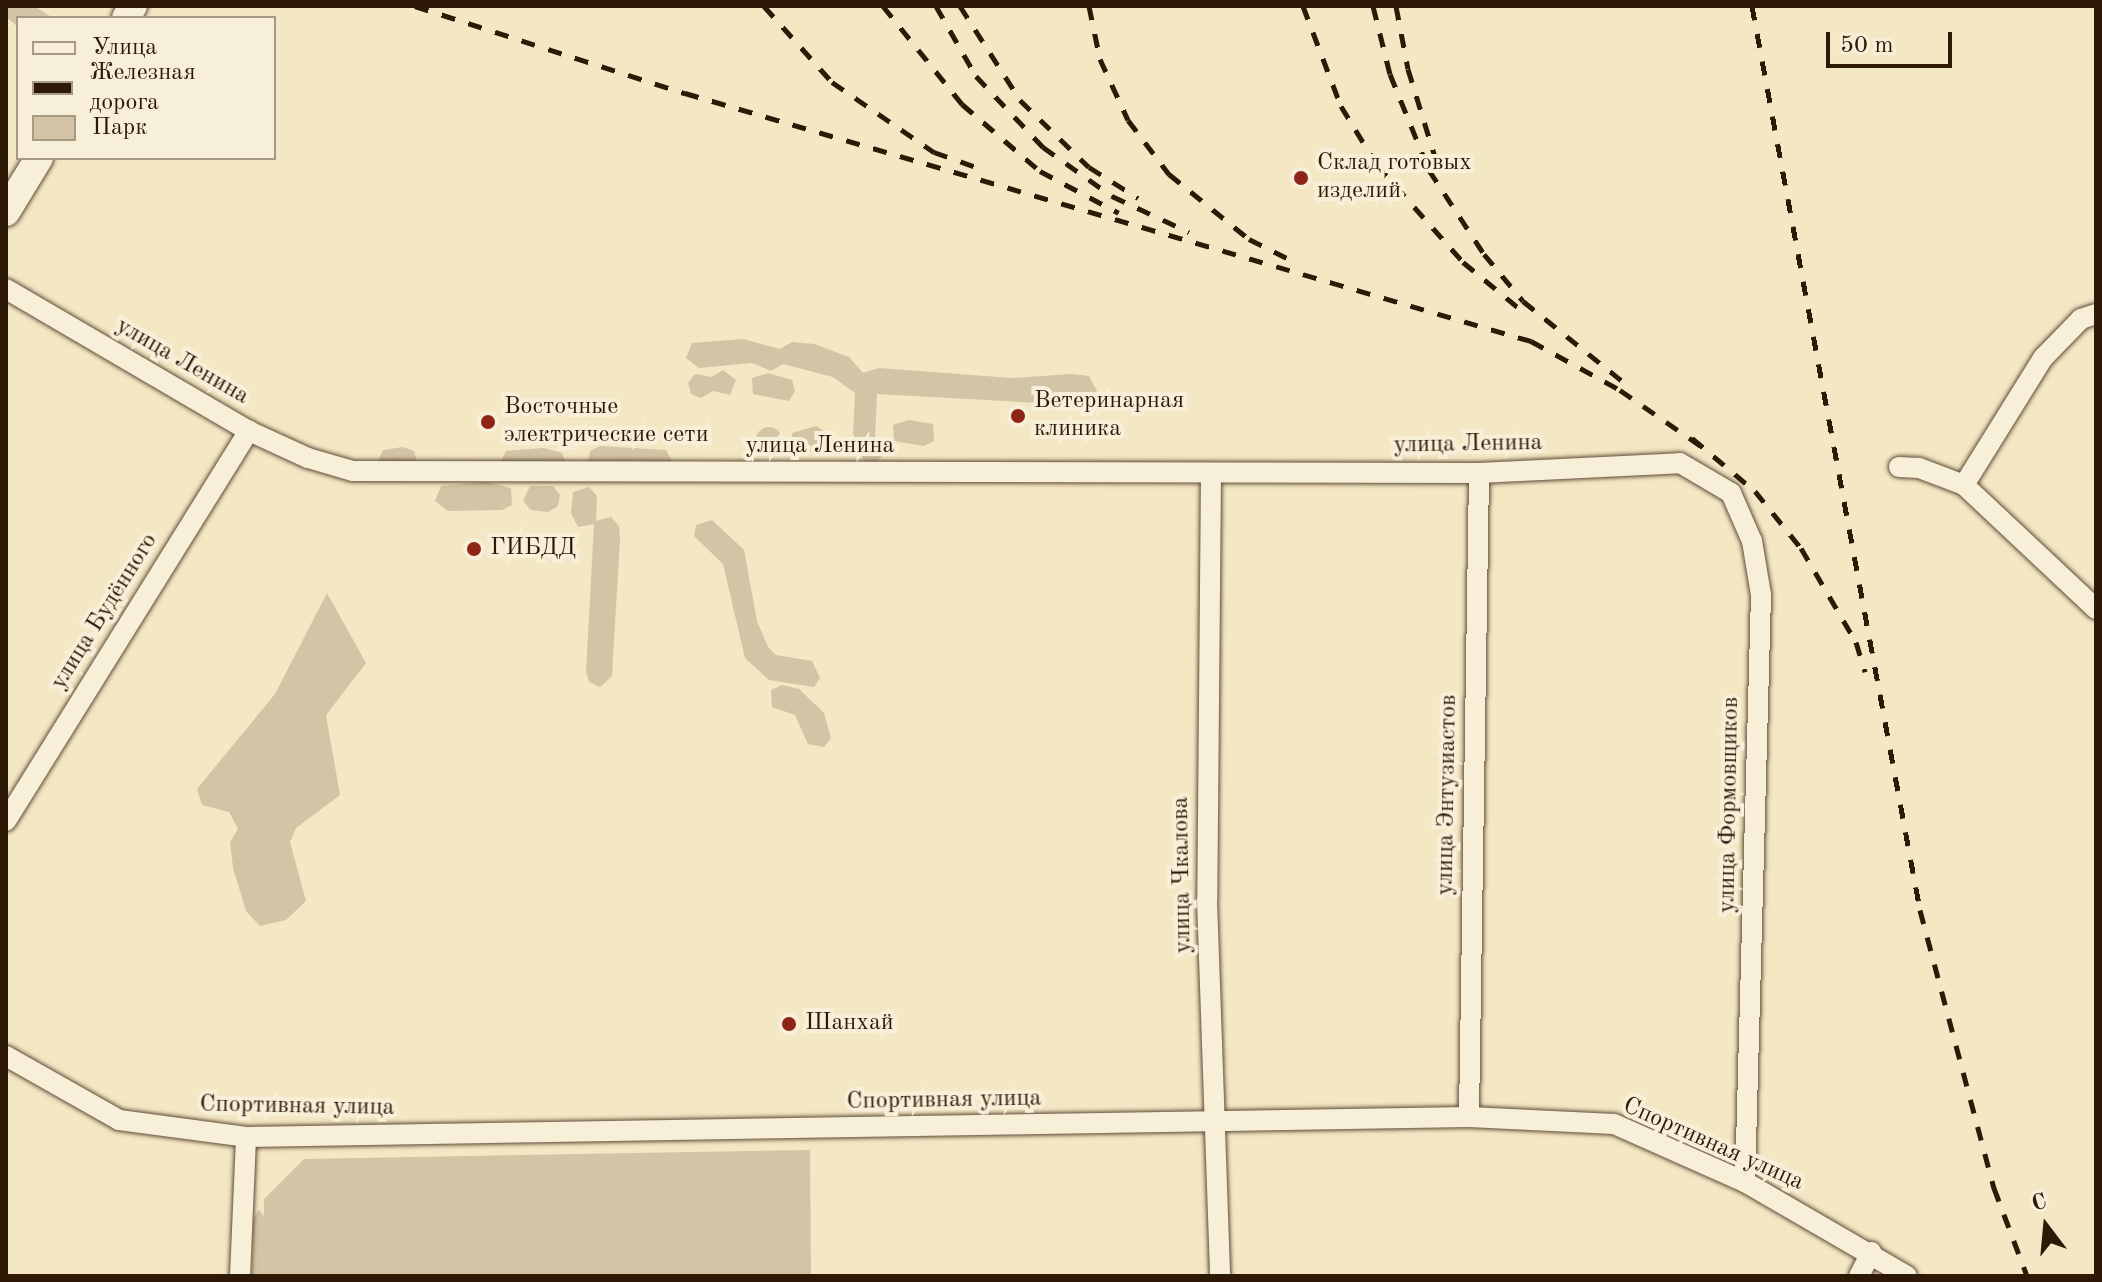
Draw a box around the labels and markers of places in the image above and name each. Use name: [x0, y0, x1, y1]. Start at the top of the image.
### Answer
place label: Склад готовых изделий: [1317, 150, 1472, 206]
marker: Склад готовых изделий: [1292, 169, 1310, 187]
place label: Ветеринарная клиника: [1034, 388, 1184, 444]
place label: Восточные электрические сети: [504, 394, 709, 450]
marker: Ветеринарная клиника: [1009, 407, 1027, 425]
marker: Восточные электрические сети: [479, 413, 497, 431]
place label: ГИБДД: [490, 535, 576, 563]
marker: ГИБДД: [465, 540, 483, 558]
place label: Шанхай: [805, 1010, 894, 1038]
marker: Шанхай: [780, 1015, 798, 1033]

